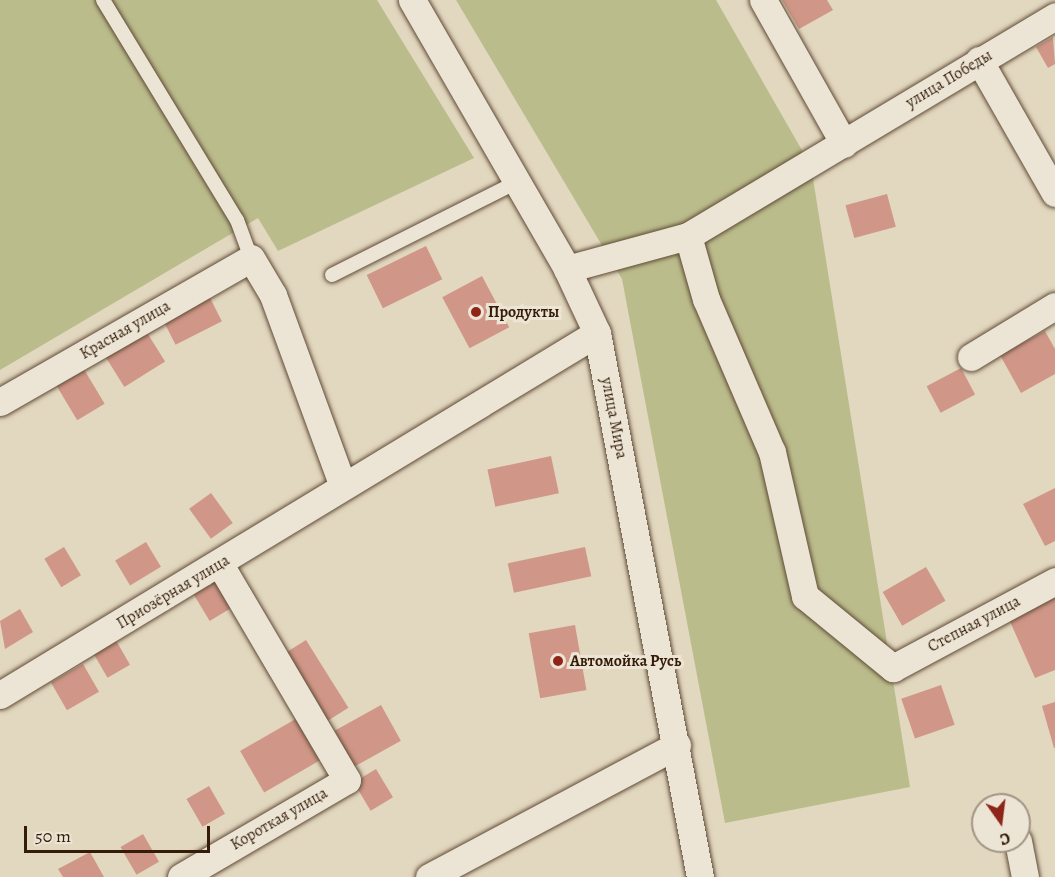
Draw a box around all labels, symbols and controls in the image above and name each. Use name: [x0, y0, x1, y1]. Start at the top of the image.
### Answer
street label: улица Победы: [902, 46, 996, 112]
street label: Красная улица: [76, 296, 174, 364]
place label: Продукты: [488, 302, 559, 322]
marker: Продукты: [469, 305, 483, 319]
street label: улица Мира: [597, 376, 631, 460]
street label: Приозёрная улица: [113, 551, 233, 633]
street label: Степная улица: [924, 592, 1024, 656]
place label: Автомойка Русь: [570, 651, 681, 671]
marker: Автомойка Русь: [551, 654, 565, 668]
street label: Короткая улица: [227, 784, 331, 854]
north arrow: [971, 793, 1031, 853]
scale bar: [27, 814, 213, 852]
text: 50 m: [35, 824, 71, 848]
text: С: [997, 827, 1012, 850]

